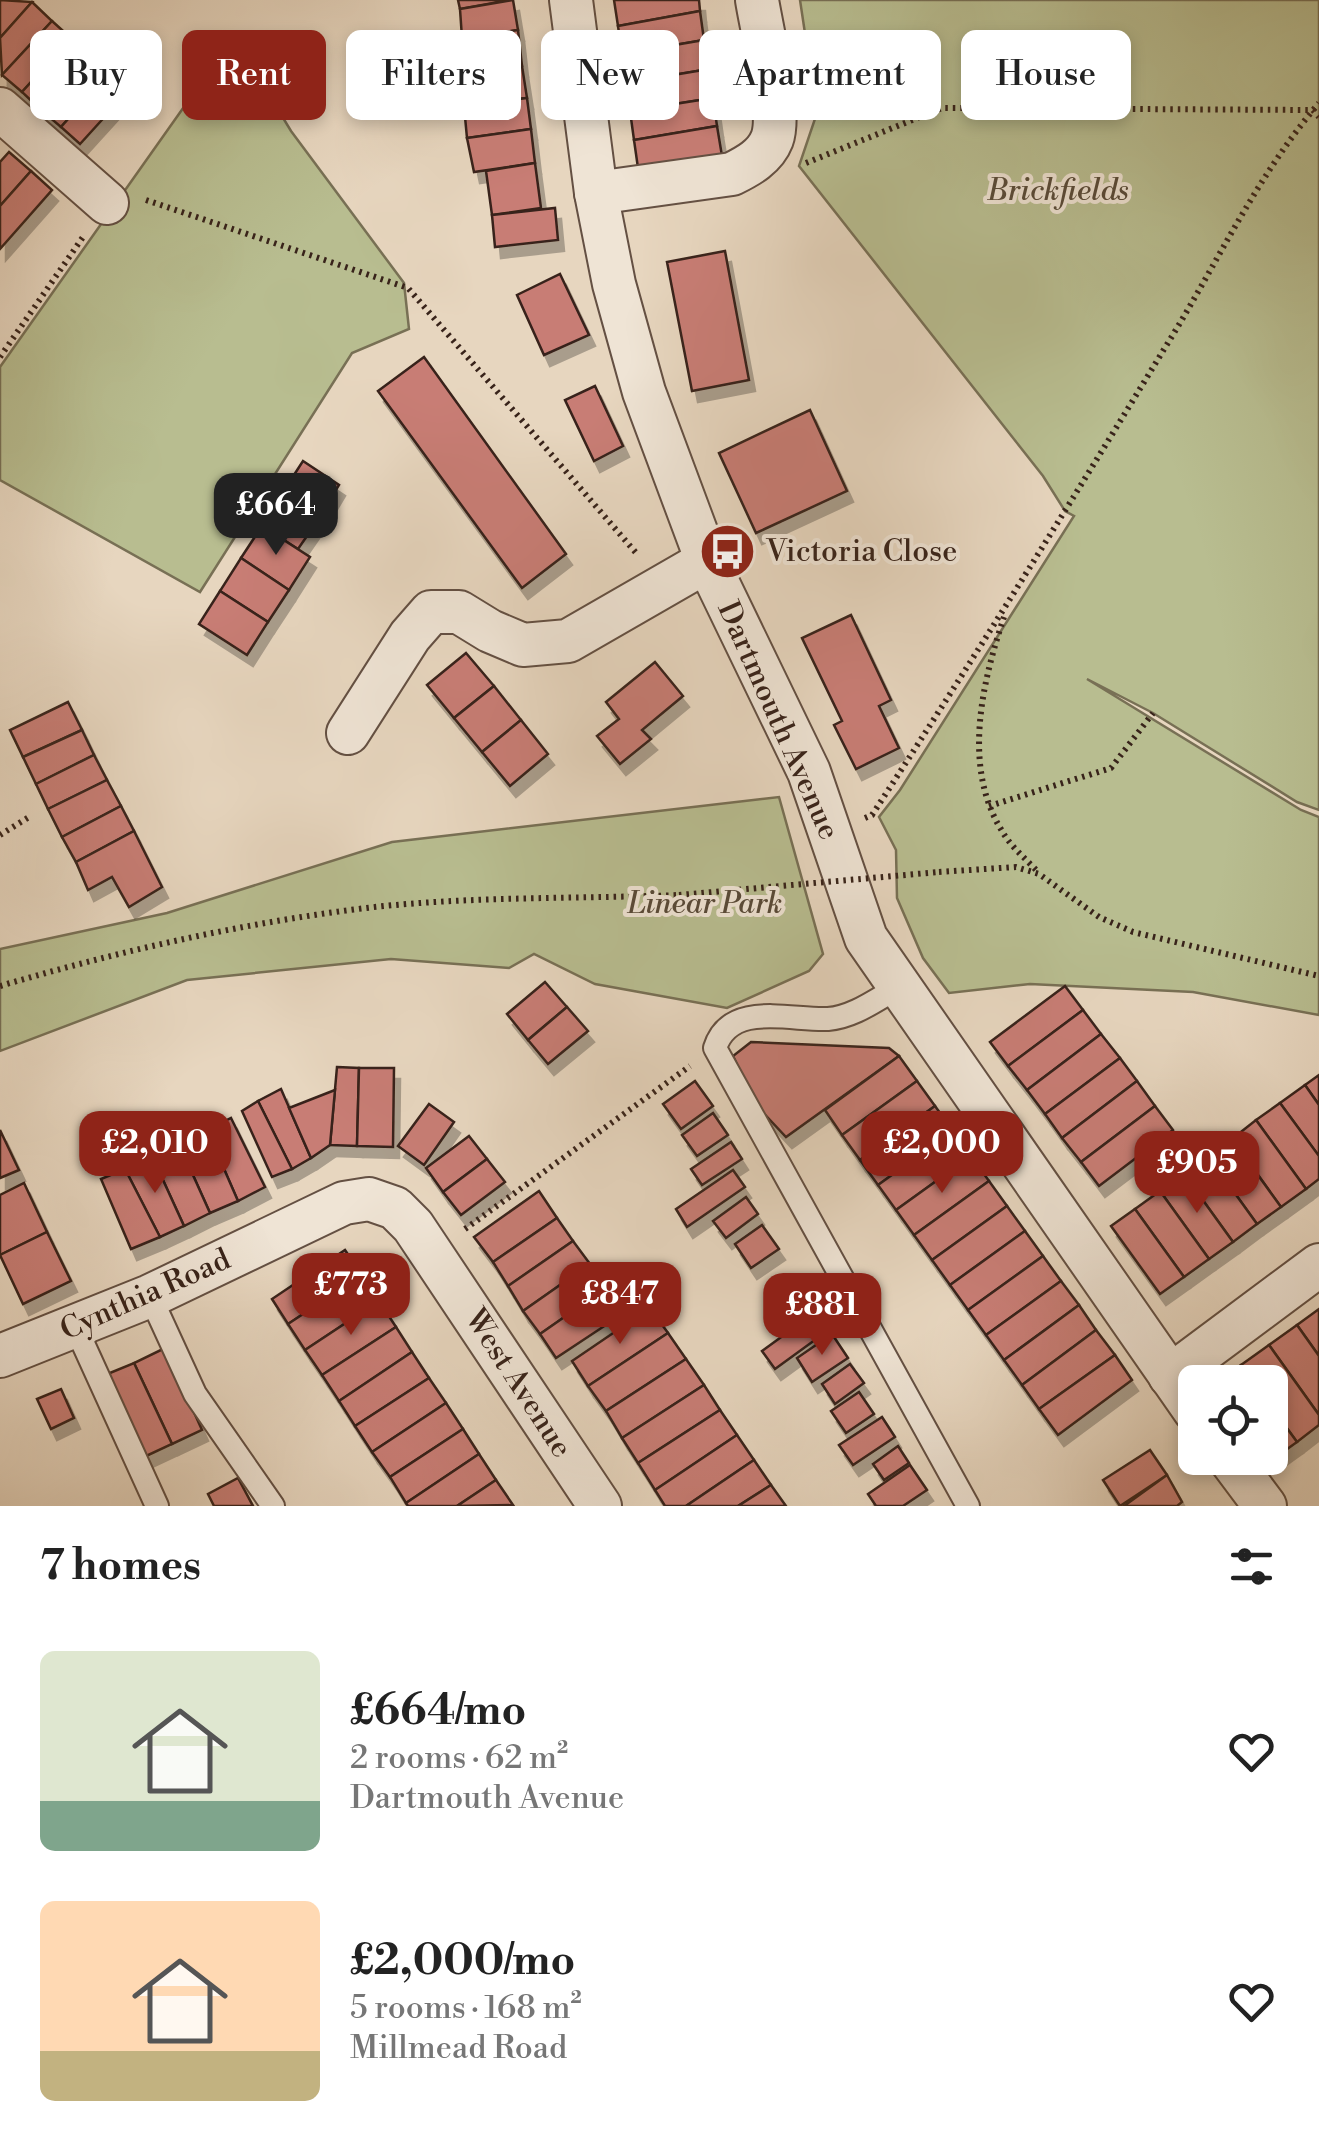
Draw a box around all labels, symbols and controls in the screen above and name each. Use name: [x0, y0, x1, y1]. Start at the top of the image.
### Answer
chip: Buy: [30, 30, 162, 120]
chip: Rent: [182, 30, 326, 120]
chip: Filters: [346, 30, 521, 120]
chip: New: [541, 30, 679, 120]
chip: Apartment: [699, 30, 941, 120]
chip: House: [961, 30, 1131, 120]
park label: Brickfields: [986, 172, 1129, 210]
pin: £664: [217, 473, 335, 558]
text: £664: [236, 485, 316, 525]
bus stop icon: Victoria Close: [697, 521, 757, 581]
place label: Victoria Close: [765, 533, 957, 571]
street label: Dartmouth Avenue: [708, 595, 848, 846]
park label: Linear Park: [626, 885, 783, 923]
pin: £2,010: [74, 1111, 236, 1196]
pin: £2,000: [861, 1111, 1023, 1196]
text: £2,010: [101, 1123, 209, 1163]
text: £2,000: [883, 1123, 1001, 1163]
pin: £905: [1138, 1131, 1256, 1216]
text: £905: [1156, 1143, 1238, 1183]
street label: Cynthia Road: [54, 1241, 236, 1349]
pin: £773: [292, 1253, 410, 1338]
pin: £847: [561, 1262, 679, 1347]
text: £773: [314, 1265, 388, 1305]
pin: £881: [763, 1273, 881, 1358]
text: £847: [581, 1274, 659, 1314]
text: £881: [785, 1285, 859, 1325]
street label: West Avenue: [456, 1301, 580, 1465]
map controls: [1178, 1365, 1288, 1475]
button: locate: [1178, 1365, 1288, 1475]
icon: filters: [1224, 1539, 1279, 1594]
text: 7 homes: [40, 1540, 201, 1593]
text: £664/mo: [350, 1685, 526, 1738]
icon: home: [120, 1691, 240, 1811]
icon: heart: [1224, 1724, 1279, 1779]
text: 2 rooms · 62 m²: [350, 1738, 568, 1778]
text: Dartmouth Avenue: [350, 1778, 624, 1818]
text: £2,000/mo: [350, 1935, 575, 1988]
icon: home: [120, 1941, 240, 2061]
icon: heart: [1224, 1974, 1279, 2029]
text: 5 rooms · 168 m²: [350, 1988, 582, 2028]
text: Millmead Road: [350, 2028, 567, 2068]

